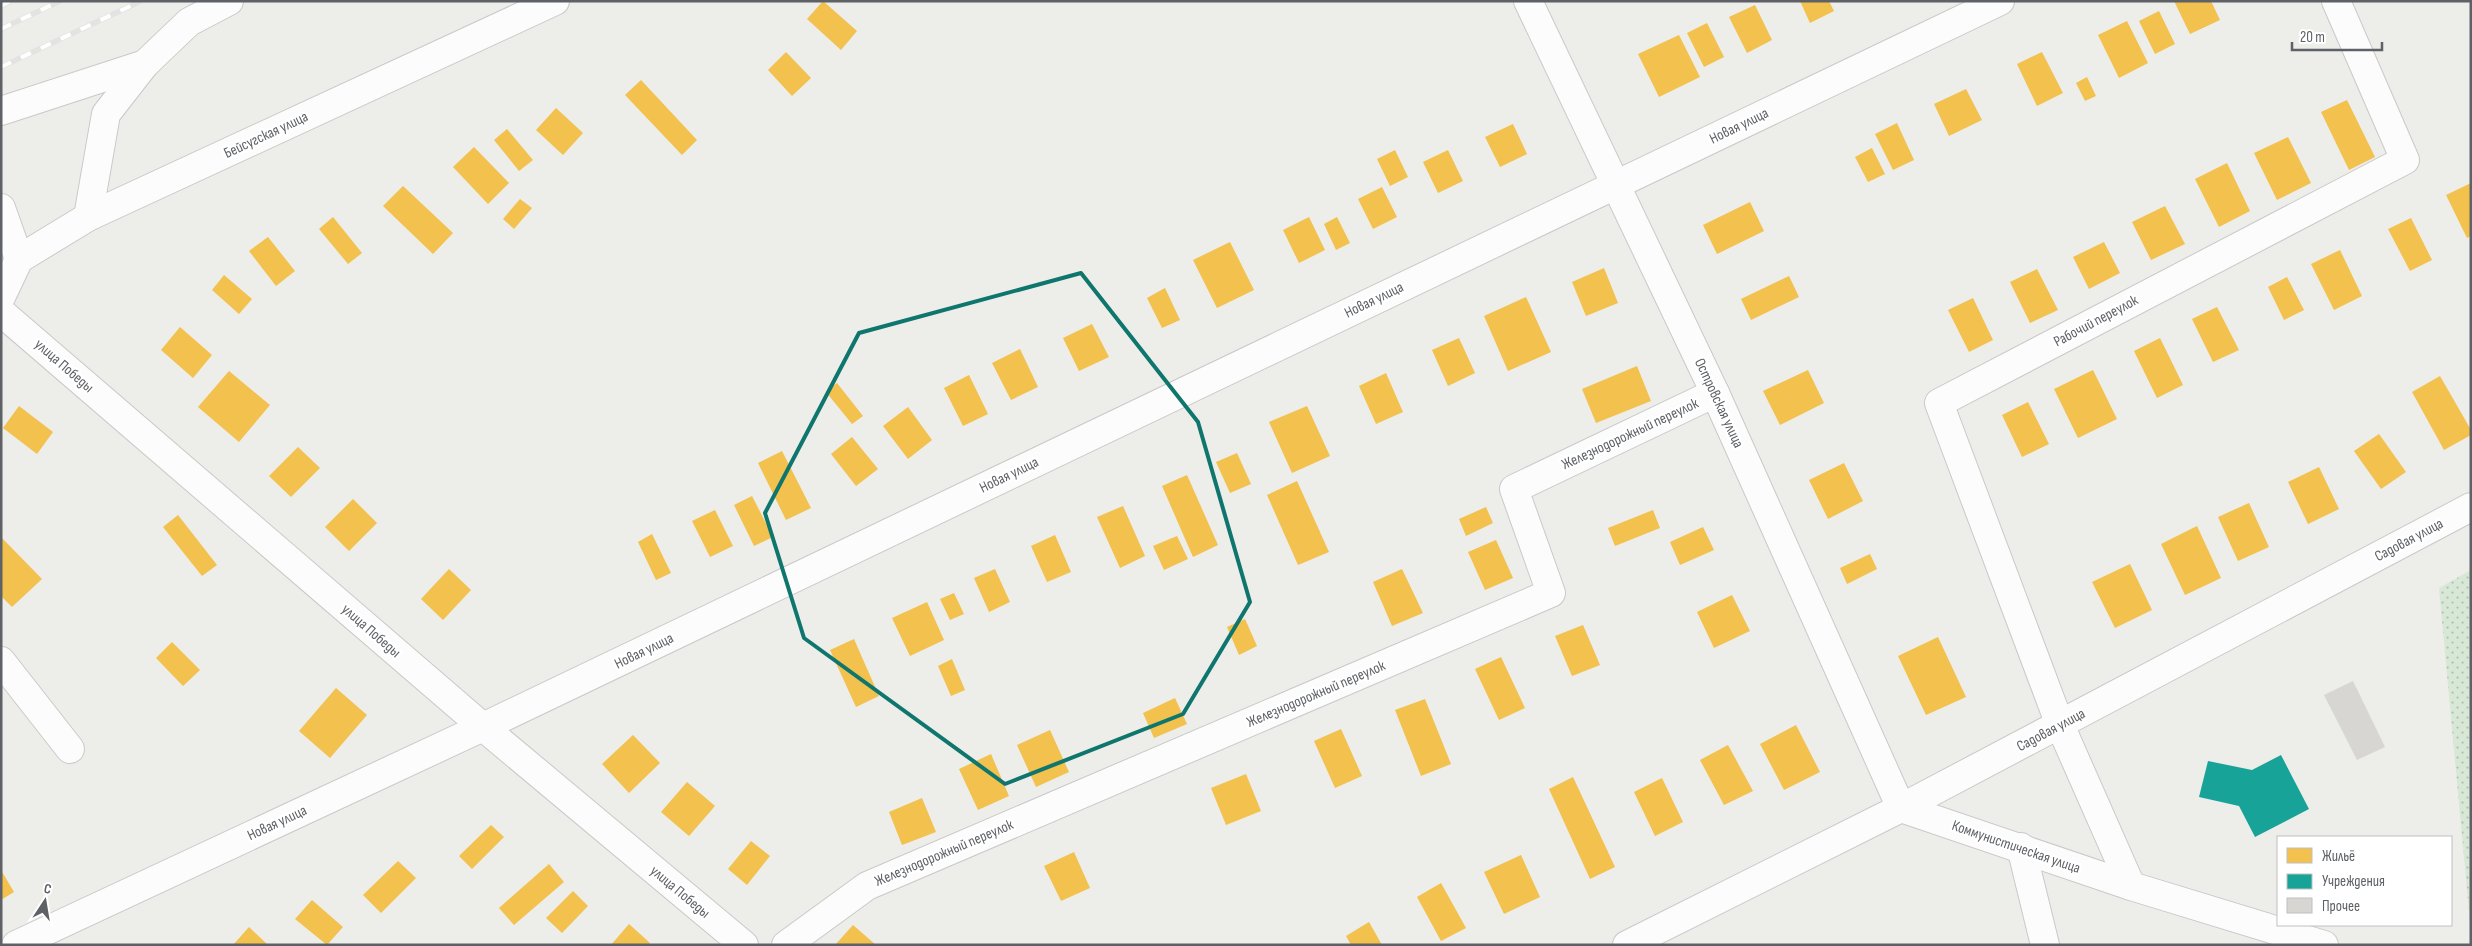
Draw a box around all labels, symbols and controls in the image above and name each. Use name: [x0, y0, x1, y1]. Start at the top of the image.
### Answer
scale bar: [2292, 20, 2382, 52]
text: 20 m: [2300, 28, 2325, 47]
street label: Новая улица: [1706, 103, 1772, 148]
street label: Бейсугская улица: [221, 107, 311, 163]
street label: Новая улица: [1341, 277, 1407, 322]
street label: Рабочий переулок: [2051, 291, 2142, 351]
street label: улица Победы: [30, 335, 98, 397]
street label: Островская улица: [1690, 355, 1748, 451]
street label: Железнодорожный переулок: [1559, 394, 1702, 474]
street label: Новая улица: [976, 452, 1042, 497]
street label: Садовая улица: [2372, 514, 2447, 566]
street label: улица Победы: [337, 600, 405, 662]
street label: Новая улица: [611, 628, 677, 673]
street label: Железнодорожный переулок: [1244, 656, 1389, 732]
street label: Садовая улица: [2014, 704, 2089, 756]
street label: Новая улица: [244, 801, 310, 845]
street label: Железнодорожный переулок: [872, 815, 1017, 891]
street label: Коммунистическая улица: [1949, 816, 2083, 878]
legend: [2277, 836, 2452, 926]
text: Жильё: [2322, 847, 2355, 866]
street label: улица Победы: [646, 861, 714, 923]
text: Учреждения: [2322, 872, 2385, 891]
north arrow: [20, 876, 70, 926]
text: С: [42, 880, 53, 898]
text: Прочее: [2322, 897, 2360, 916]

